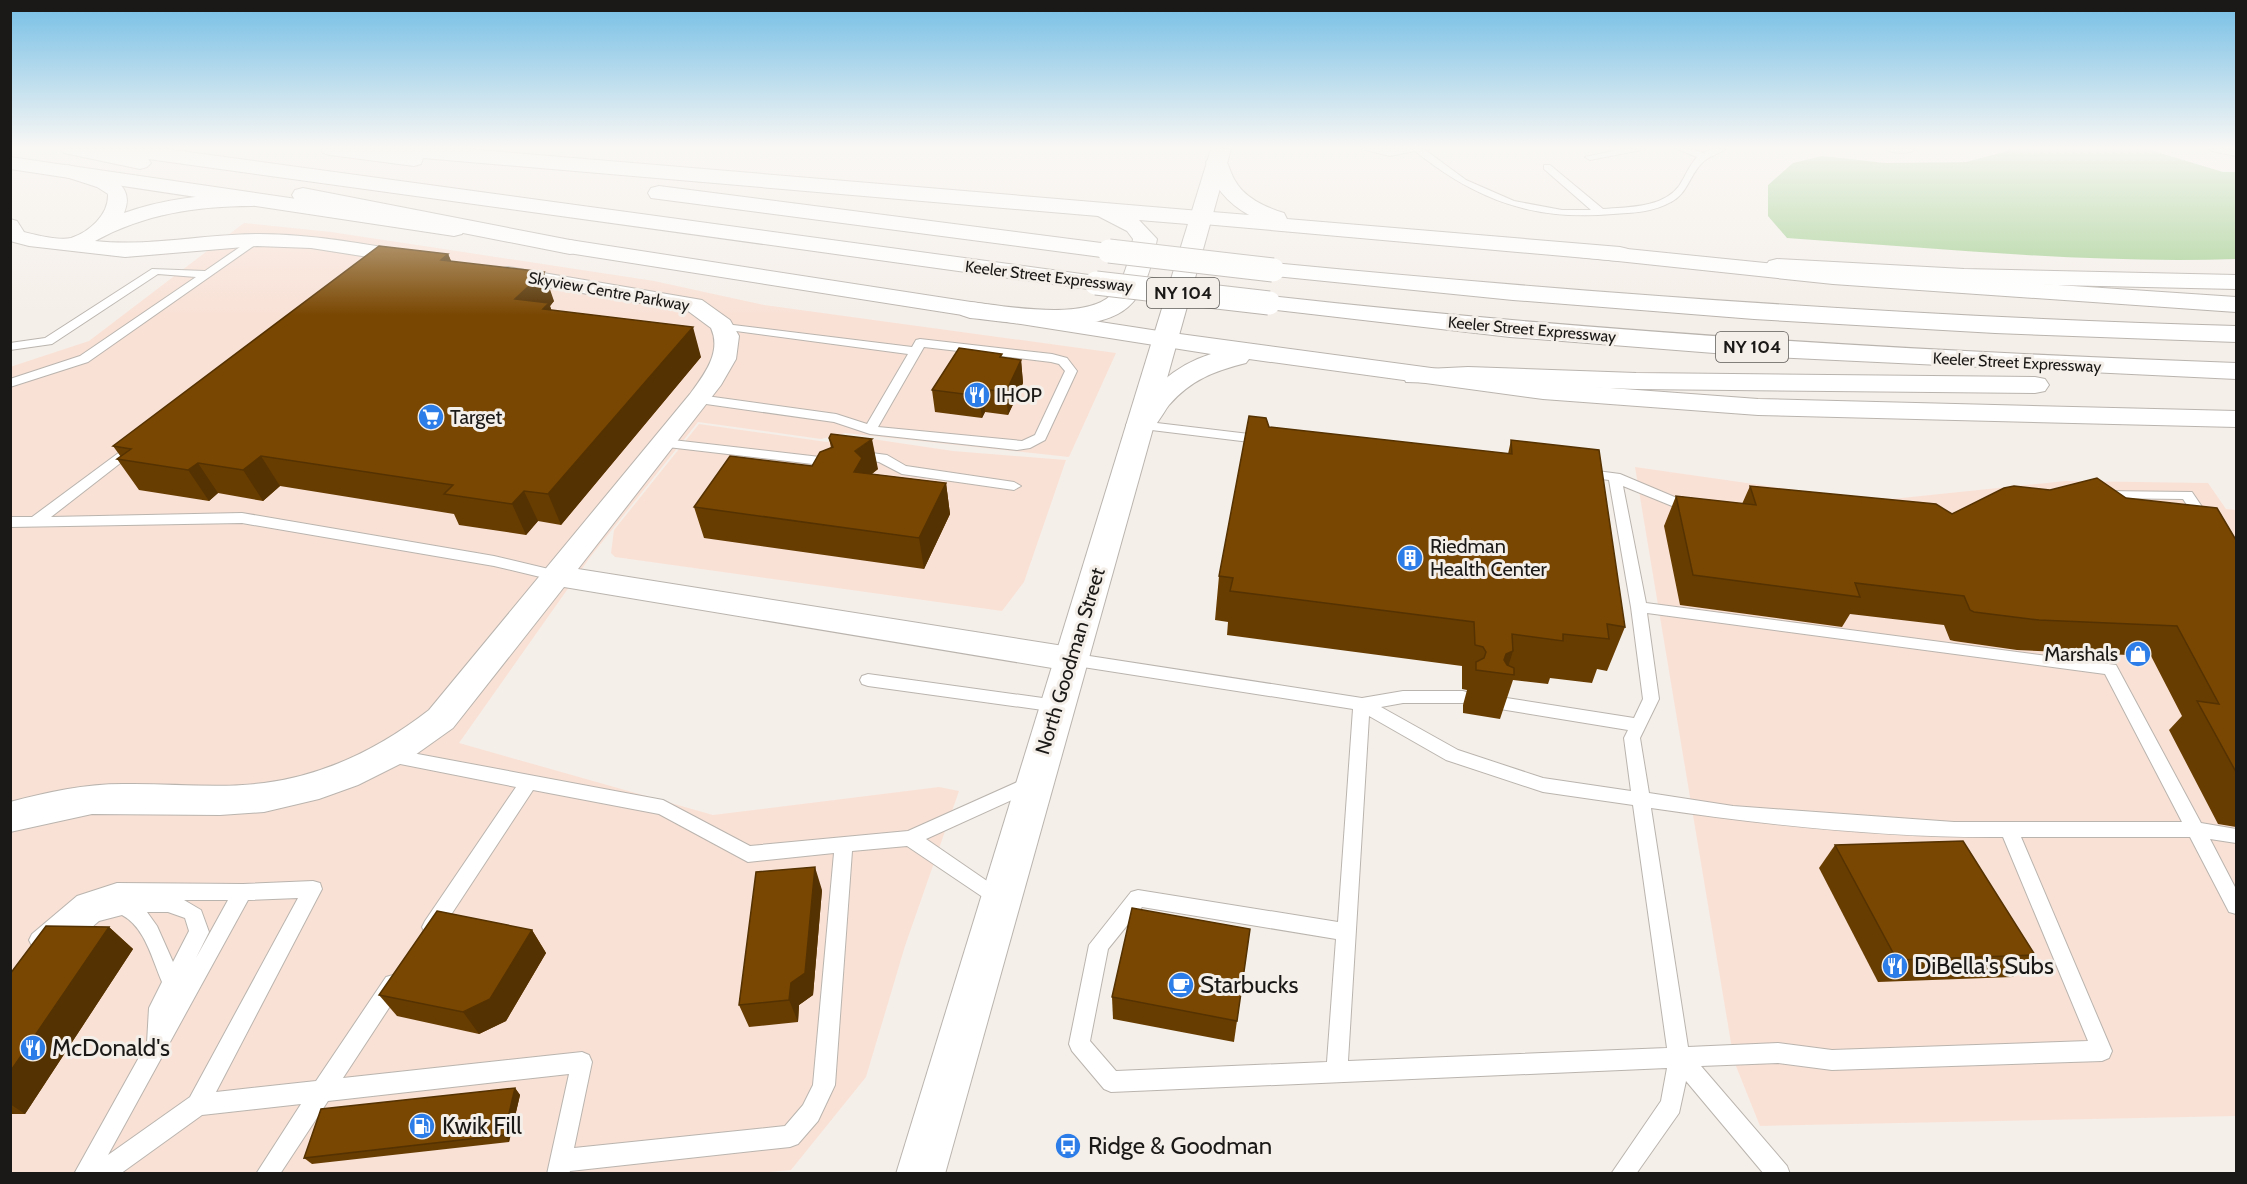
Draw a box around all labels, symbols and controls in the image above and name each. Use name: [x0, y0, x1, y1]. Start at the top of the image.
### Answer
street label: Keeler Street Expressway: [964, 257, 1134, 296]
street label: Skyview Centre Parkway: [527, 268, 691, 315]
road number: NY 104: [1147, 278, 1219, 308]
street label: Keeler Street Expressway: [1447, 313, 1617, 346]
road number: NY 104: [1716, 332, 1788, 362]
street label: Keeler Street Expressway: [1932, 349, 2102, 376]
restaurant icon: IHOP: [962, 380, 992, 410]
place label: IHOP: [996, 383, 1042, 407]
supermarket icon: Target: [416, 402, 446, 432]
place label: Target: [450, 405, 502, 429]
place label: Riedman Health Center: [1430, 534, 1548, 581]
building icon: Riedman Health Center: [1395, 543, 1425, 573]
street label: North Goodman Street: [1030, 565, 1110, 757]
shop icon: Marshals: [2123, 639, 2153, 669]
place label: Marshals: [2044, 642, 2118, 666]
restaurant icon: DiBella's Subs: [1880, 951, 1910, 981]
place label: DiBella's Subs: [1914, 951, 2054, 980]
cafe icon: Starbucks: [1166, 970, 1196, 1000]
place label: Starbucks: [1200, 970, 1298, 999]
restaurant icon: McDonald's: [18, 1033, 48, 1063]
place label: McDonald's: [52, 1033, 170, 1062]
fuel station icon: Kwik Fill: [407, 1111, 437, 1141]
place label: Kwik Fill: [442, 1111, 522, 1140]
bus stop icon: Ridge & Goodman: [1053, 1131, 1083, 1161]
place label: Ridge & Goodman: [1088, 1131, 1272, 1160]

